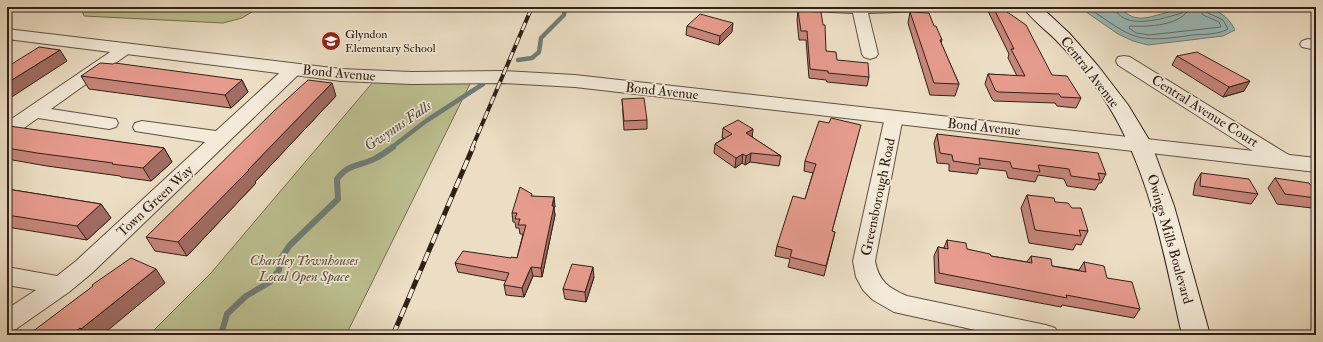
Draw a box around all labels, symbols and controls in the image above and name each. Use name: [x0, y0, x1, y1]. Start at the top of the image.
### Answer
place label: Glyndon Elementary School: [345, 27, 436, 56]
school or university icon: Glyndon Elementary School: [320, 30, 342, 52]
street label: Central Avenue: [1057, 33, 1123, 111]
street label: Bond Avenue: [302, 61, 376, 85]
street label: Central Avenue Court: [1148, 71, 1262, 151]
street label: Bond Avenue: [625, 79, 700, 103]
water label: Gwynns Falls: [361, 96, 436, 155]
street label: Bond Avenue: [947, 115, 1022, 139]
street label: Greensborough Road: [857, 137, 899, 257]
street label: Town Green Way: [113, 161, 198, 241]
street label: Owings Mills Boulevard: [1143, 172, 1197, 306]
park label: Chartley Townhouses Local Open Space: [250, 252, 359, 285]

